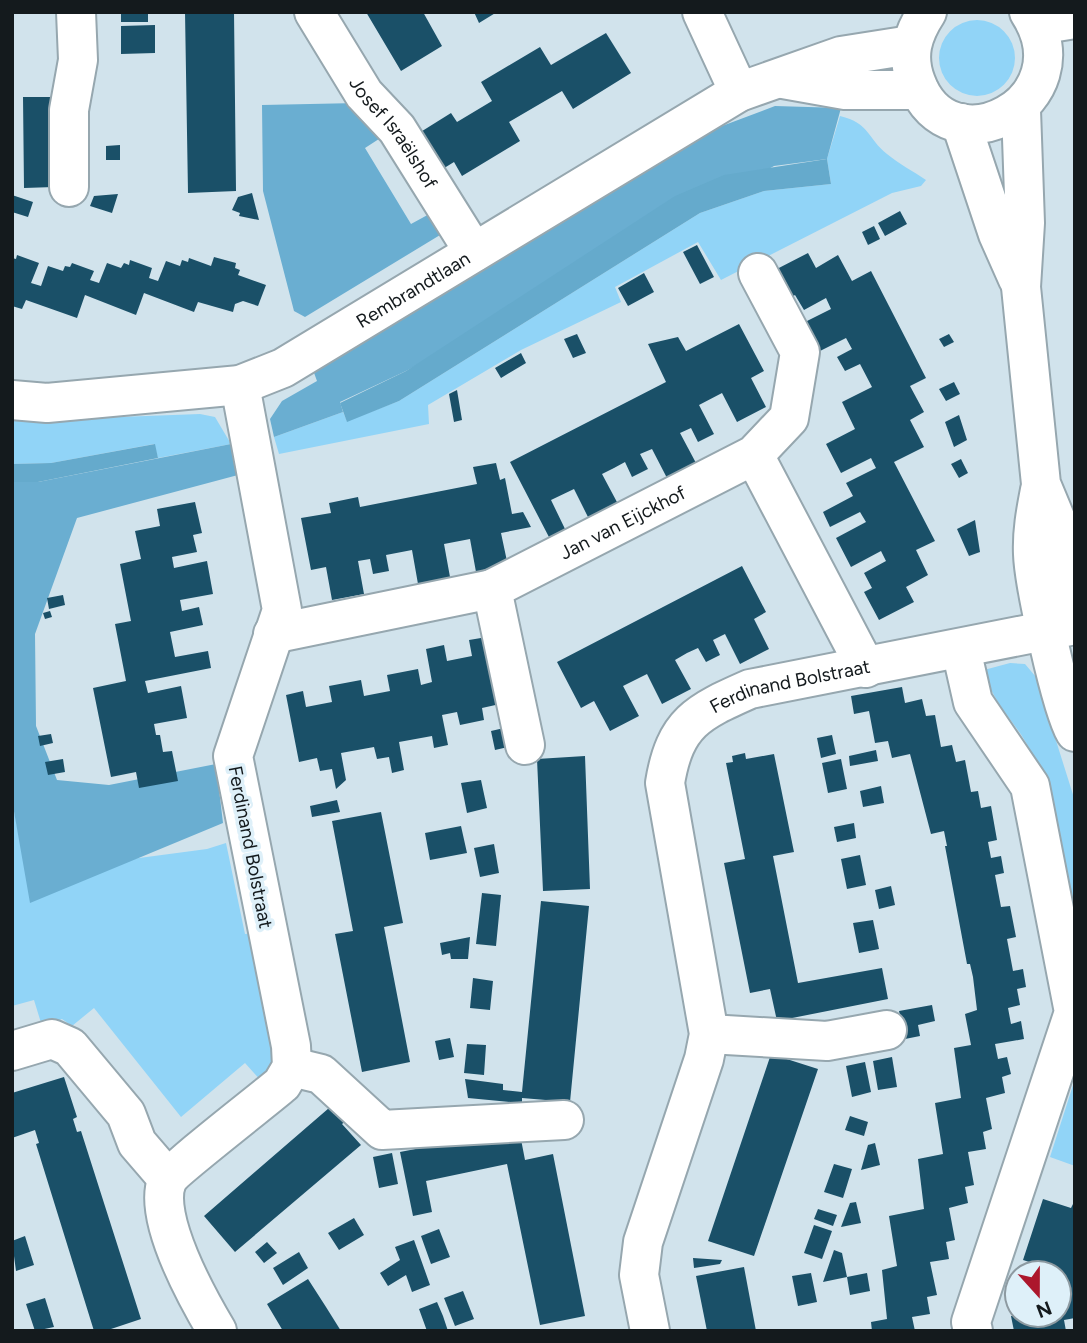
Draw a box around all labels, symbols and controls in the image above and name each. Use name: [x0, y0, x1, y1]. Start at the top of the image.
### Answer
street label: Josef Israëlshof: [344, 73, 442, 193]
street label: Rembrandtlaan: [352, 247, 474, 333]
street label: Jan van Eijckhof: [556, 481, 690, 564]
street label: Ferdinand Bolstraat: [706, 655, 872, 718]
street label: Ferdinand Bolstraat: [223, 764, 278, 930]
north arrow: [1003, 1259, 1073, 1329]
text: N: [1033, 1296, 1055, 1323]

